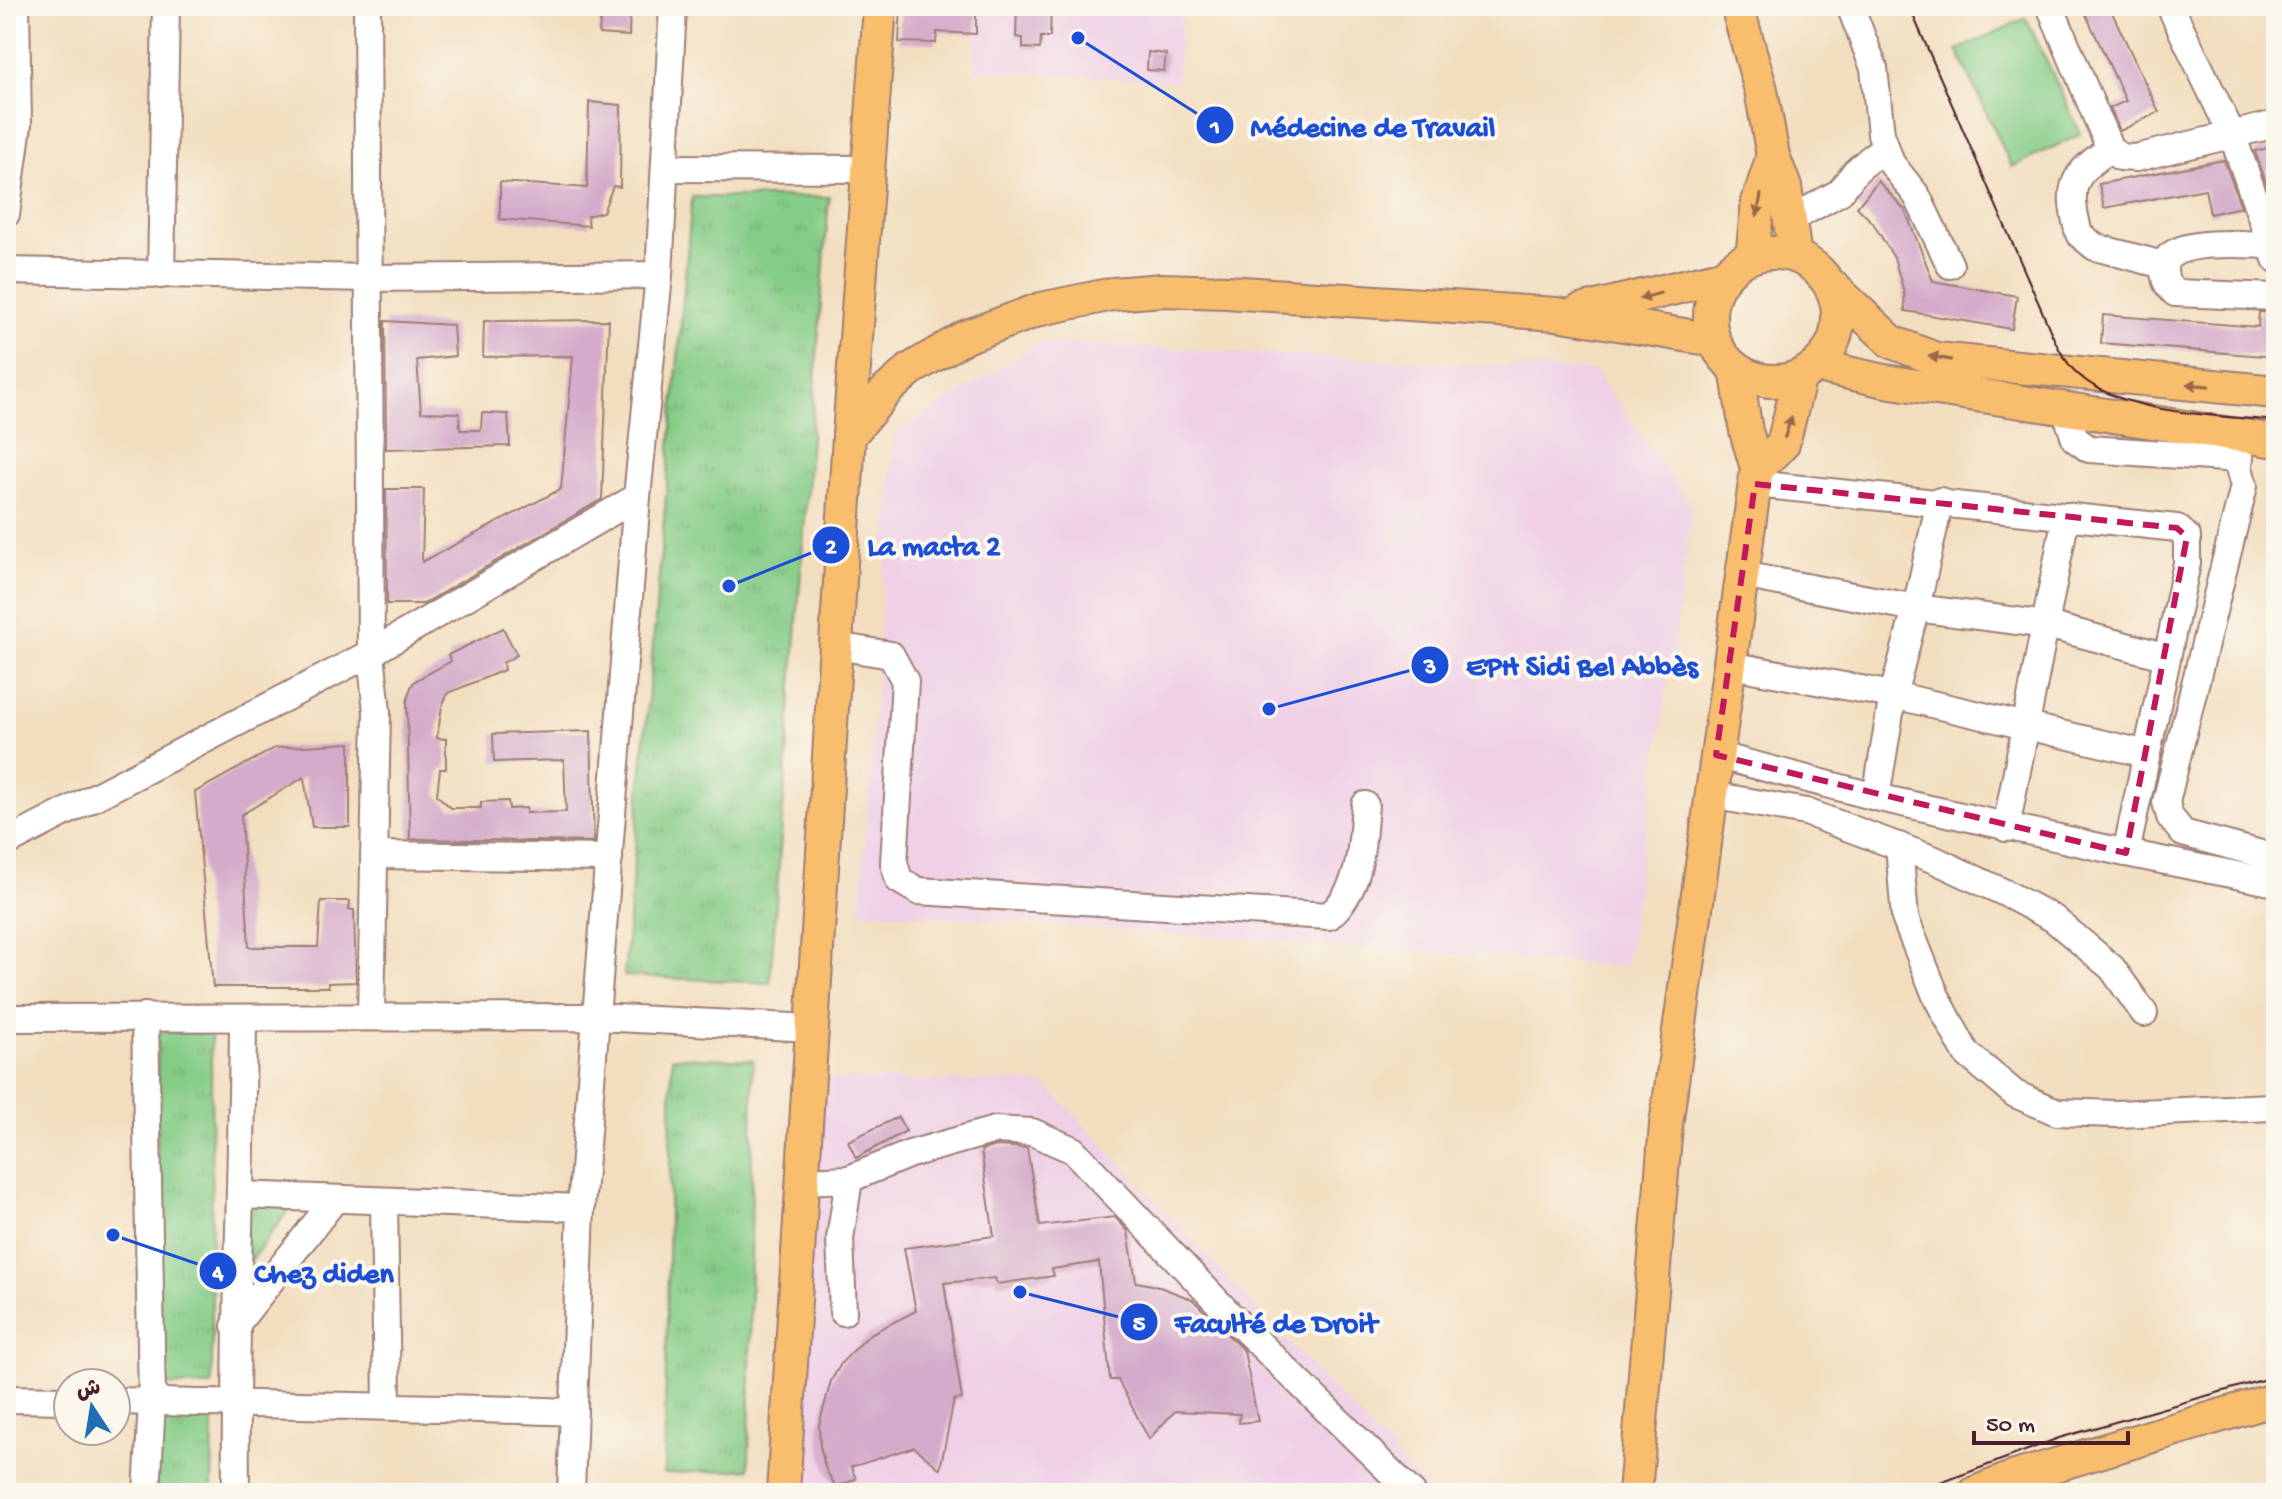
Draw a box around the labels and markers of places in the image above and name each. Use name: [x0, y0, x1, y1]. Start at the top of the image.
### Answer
callout: Médecine de Travail: [1195, 98, 1512, 152]
callout: La macta 2: [811, 518, 1016, 572]
callout: EPH Sidi Bel Abbès: [1410, 638, 1714, 692]
callout: Chez diden: [198, 1244, 410, 1298]
callout: Faculté de Droit: [1119, 1295, 1393, 1349]

